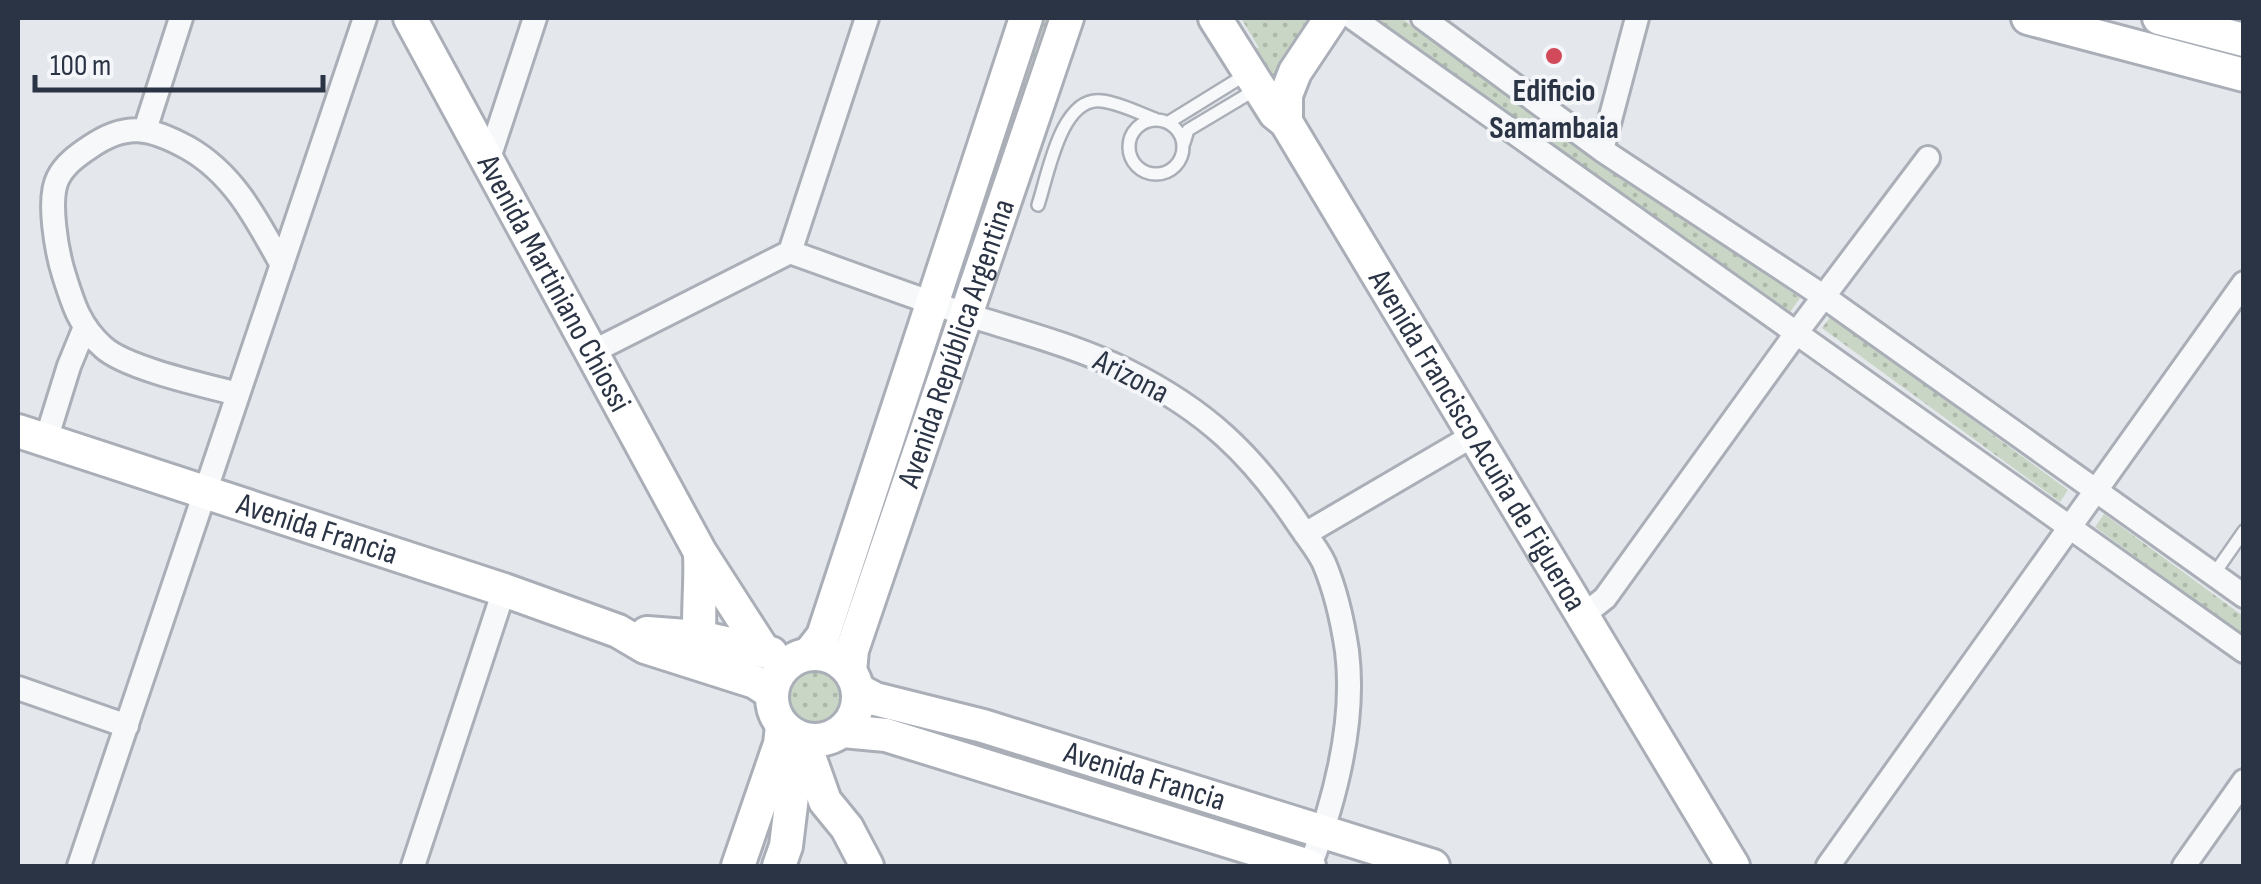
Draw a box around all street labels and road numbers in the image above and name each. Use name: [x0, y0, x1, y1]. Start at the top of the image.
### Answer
street label: Avenida Martiniano Chiossi: [468, 147, 640, 419]
street label: Avenida República Argentina: [889, 194, 1023, 494]
street label: Avenida Francisco Acuña de Figueroa: [1359, 262, 1595, 618]
street label: Arizona: [1086, 341, 1175, 412]
street label: Avenida Francia: [231, 484, 403, 573]
street label: Avenida Francia: [1058, 733, 1230, 820]

